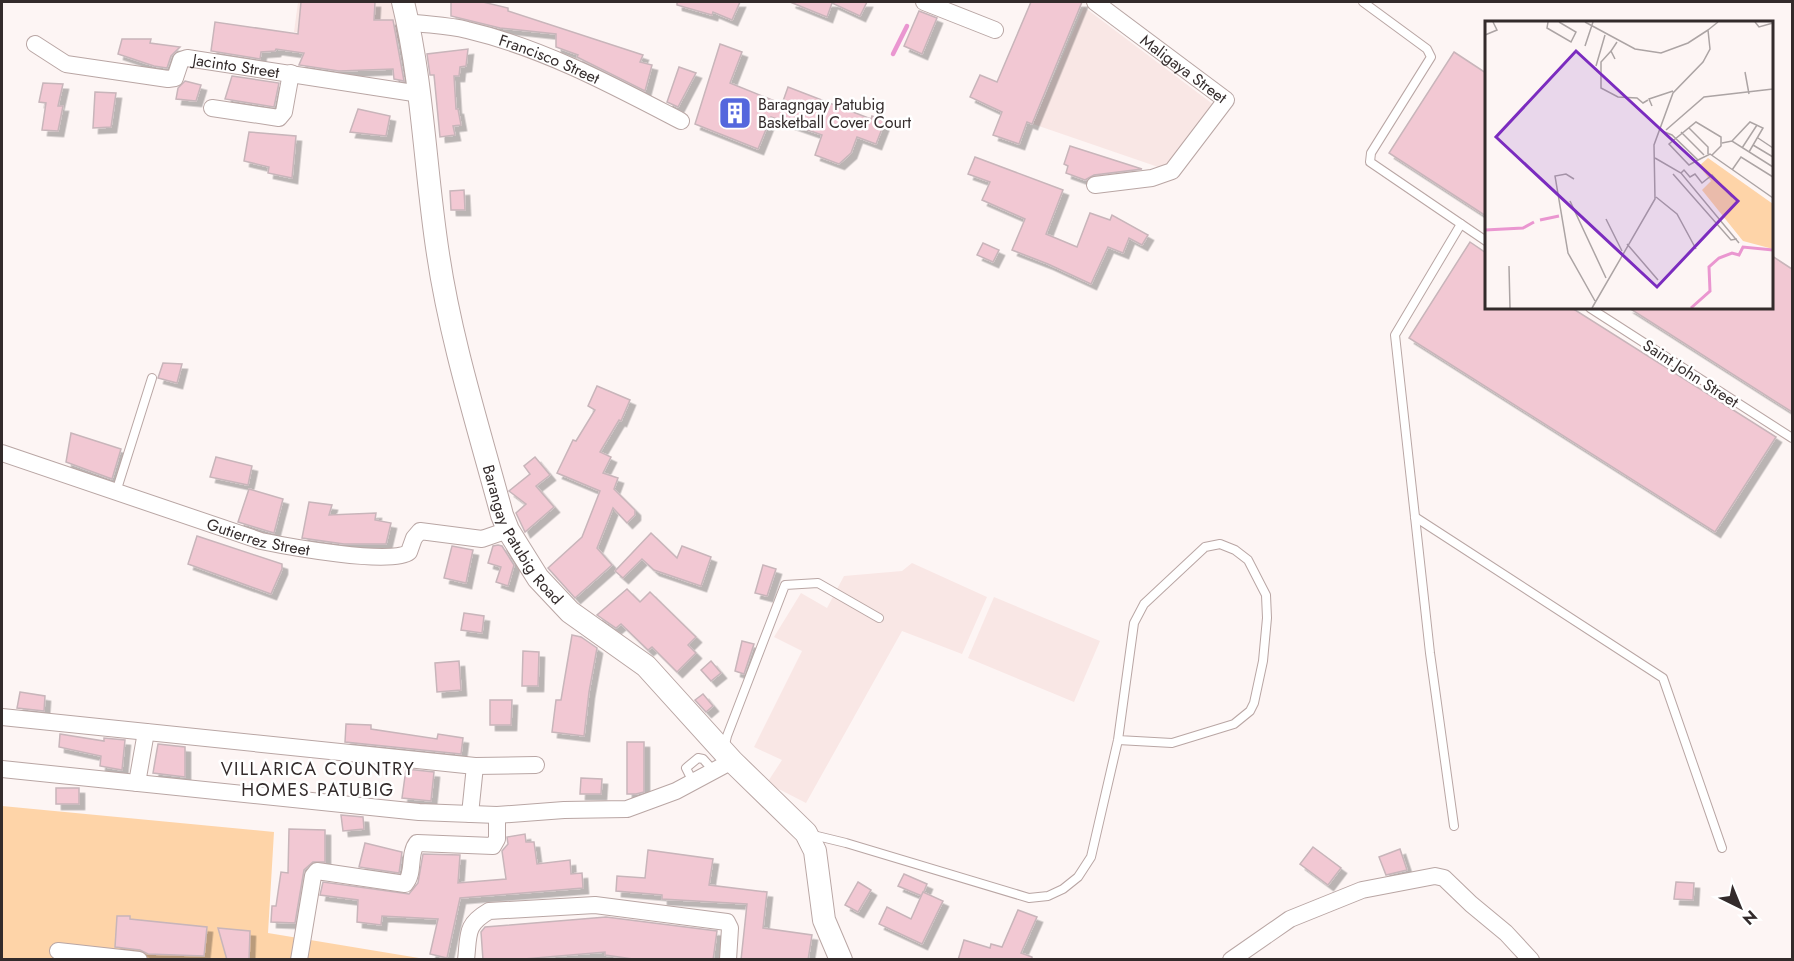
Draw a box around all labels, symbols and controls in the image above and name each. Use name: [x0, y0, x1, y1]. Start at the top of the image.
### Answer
inset map: [1485, 21, 1773, 309]
street label: Francisco Street: [496, 28, 604, 90]
street label: Maligaya Street: [1135, 29, 1232, 109]
street label: Jacinto Street: [189, 48, 281, 84]
place label: Baragngay Patubig Basketball Cover Court: [758, 93, 911, 134]
building icon: Baragngay Patubig Basketball Cover Court: [717, 95, 753, 131]
street label: Saint John Street: [1638, 334, 1743, 413]
street label: Barangay Patubig Road: [477, 462, 568, 610]
street label: Gutierrez Street: [203, 512, 312, 562]
district label: VILLARICA COUNTRY HOMES PATUBIG: [221, 756, 415, 803]
north arrow: [1710, 877, 1770, 937]
text: N: [1737, 905, 1762, 930]

